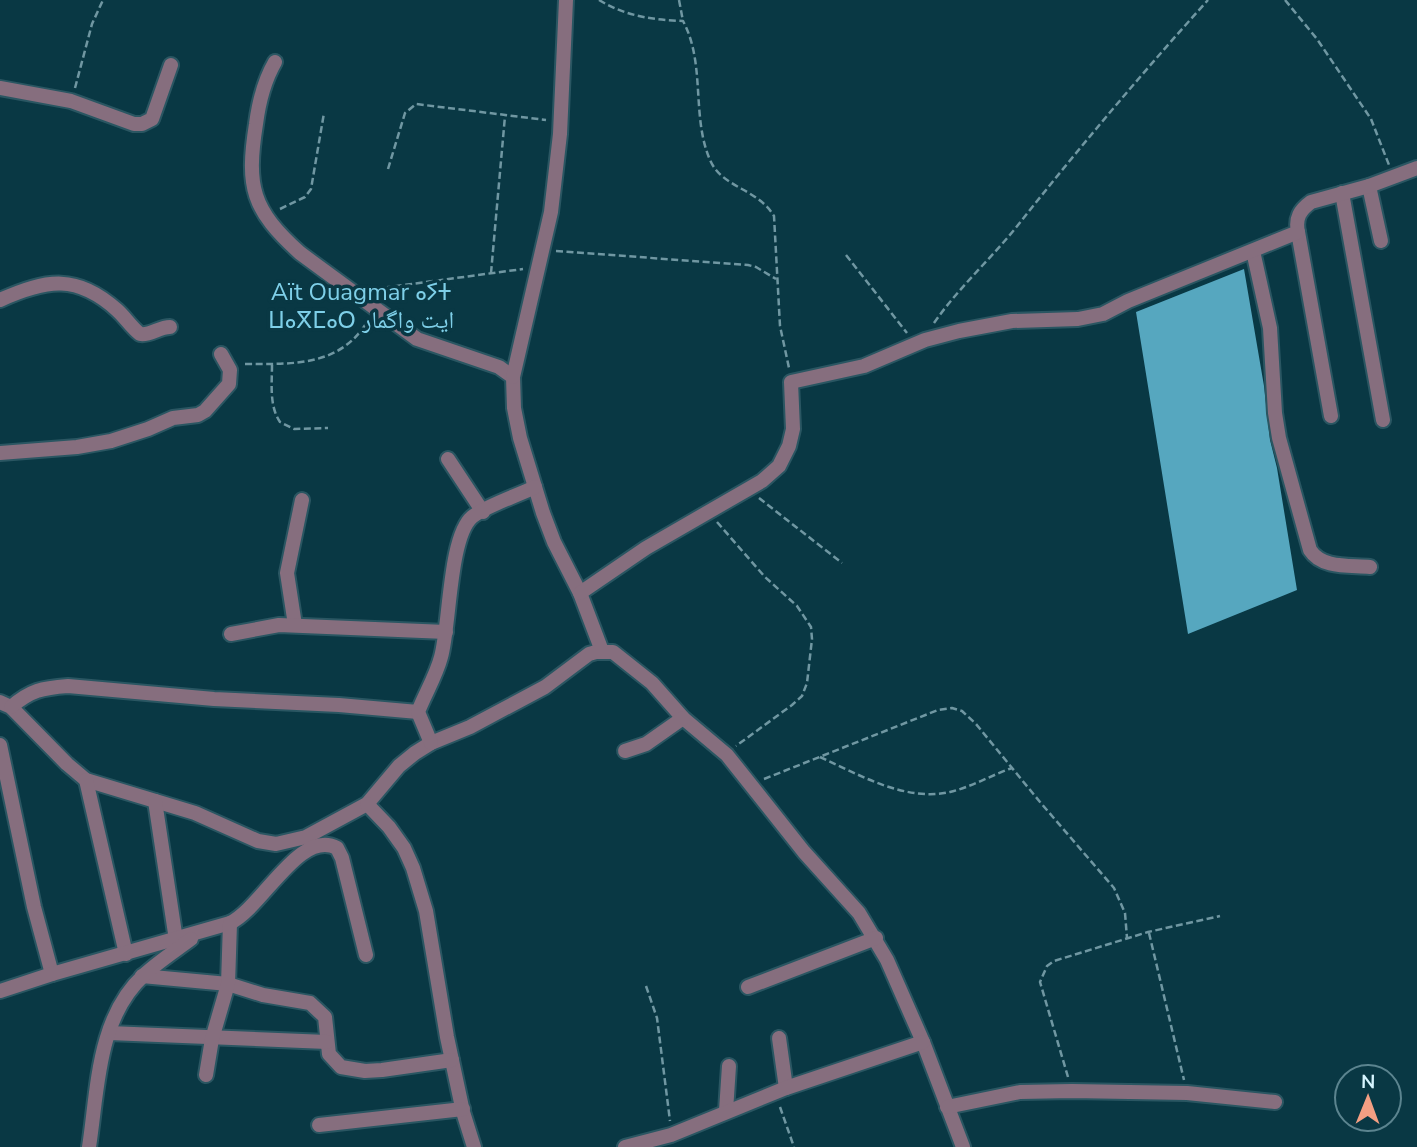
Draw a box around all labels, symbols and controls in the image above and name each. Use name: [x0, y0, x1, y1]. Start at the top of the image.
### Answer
district label: Aït Ouagmar ⴰⵢⵜ ⵡⴰⴳⵎⴰⵔ ايت واگمار: [268, 276, 454, 336]
north arrow: [1333, 1063, 1403, 1133]
text: N: [1361, 1069, 1376, 1095]

